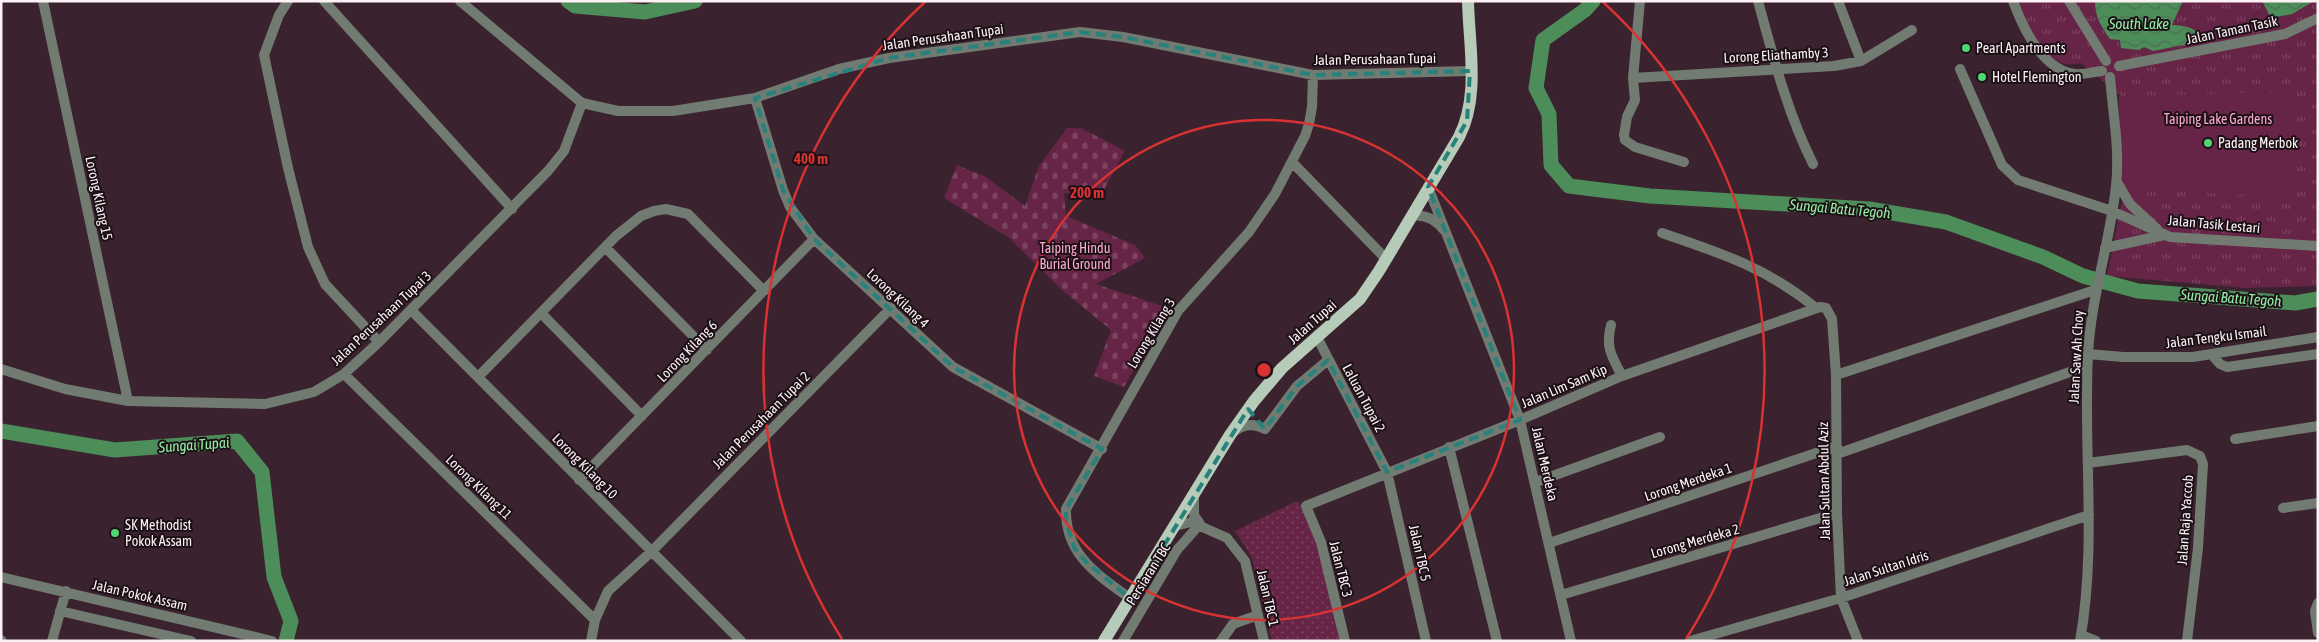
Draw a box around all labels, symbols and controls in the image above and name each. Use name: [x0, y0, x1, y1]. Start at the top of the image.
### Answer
street label: Jalan Taman Tasik: [2185, 13, 2279, 47]
water label: South Lake: [2108, 15, 2169, 32]
street label: Jalan Perusahaan Tupai: [881, 21, 1005, 53]
place label: Pearl Apartments: [1976, 40, 2066, 56]
marker: Pearl Apartments: [1960, 42, 1972, 54]
street label: Lorong Eliathamby 3: [1723, 44, 1829, 66]
street label: Jalan Perusahaan Tupai: [1314, 50, 1436, 68]
place label: Hotel Flemington: [1992, 69, 2082, 85]
marker: Hotel Flemington: [1976, 71, 1988, 83]
park label: Taiping Lake Gardens: [2164, 111, 2272, 127]
place label: Padang Merbok: [2218, 135, 2298, 151]
marker: Padang Merbok: [2202, 137, 2214, 149]
text: 400 m: [793, 150, 828, 167]
street label: Lorong Kilang 15: [82, 154, 116, 242]
text: 200 m: [1070, 184, 1104, 201]
water label: Sungai Batu Tegoh: [1788, 196, 1891, 221]
street label: Jalan Tasik Lestari: [2167, 212, 2261, 236]
park label: Taiping Hindu Burial Ground: [1039, 240, 1111, 272]
street label: Lorong Kilang 4: [864, 265, 933, 331]
street label: Jalan Perusahaan Tupai 3: [328, 267, 434, 369]
water label: Sungai Batu Tegoh: [2179, 285, 2282, 310]
street label: Lorong Kilang 3: [1124, 295, 1178, 371]
street label: Jalan Tupai: [1285, 297, 1339, 347]
street label: Jalan Saw Ah Choy: [2066, 310, 2086, 404]
street label: Lorong Kilang 6: [654, 317, 720, 385]
street label: Jalan Tengku Ismail: [2165, 323, 2268, 351]
centre of rings: [1255, 361, 1273, 379]
street label: Laluan Tupai 2: [1339, 361, 1389, 435]
street label: Jalan Lim Sam Kip: [1519, 361, 1610, 411]
street label: Jalan Perusahaan Tupai 2: [709, 368, 813, 472]
street label: Jalan Sultan Abdul Aziz: [1815, 422, 1833, 540]
street label: Jalan Merdeka: [1529, 425, 1561, 503]
street label: Lorong Kilang 10: [549, 430, 621, 502]
water label: Sungai Tupai: [157, 434, 230, 456]
street label: Lorong Kilang 11: [443, 452, 515, 522]
street label: Lorong Merdeka 1: [1642, 460, 1734, 504]
street label: Jalan Raja Yaccob: [2174, 474, 2196, 566]
place label: SK Methodist Pokok Assam: [125, 517, 192, 549]
street label: Lorong Merdeka 2: [1649, 521, 1741, 561]
street label: Jalan TBC 5: [1406, 523, 1434, 583]
marker: SK Methodist Pokok Assam: [109, 527, 121, 539]
street label: Persiaran TBC: [1123, 539, 1174, 608]
street label: Jalan TBC 3: [1326, 539, 1356, 599]
street label: Jalan Sultan Idris: [1842, 547, 1930, 589]
street label: Jalan TBC 1: [1254, 568, 1282, 628]
street label: Jalan Pokok Assam: [91, 576, 189, 614]

